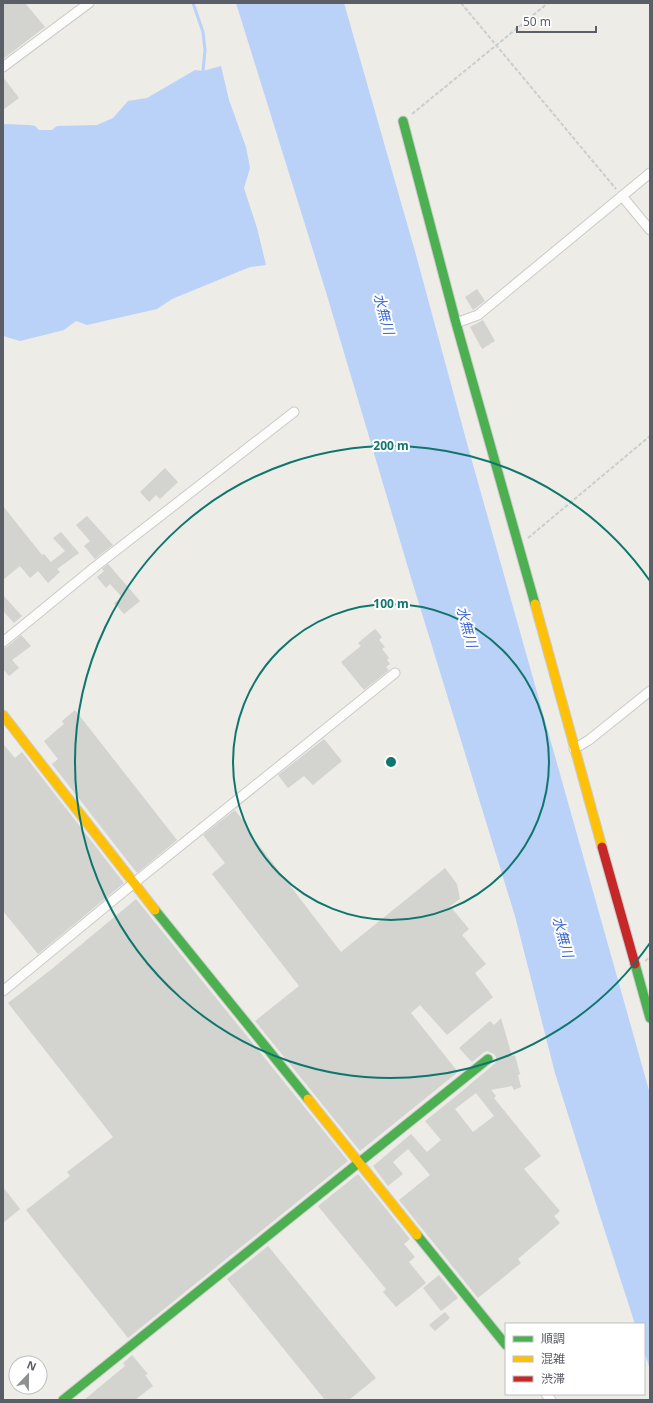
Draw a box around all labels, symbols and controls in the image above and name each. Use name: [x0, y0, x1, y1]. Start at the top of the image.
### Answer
scale bar: [517, 8, 596, 34]
text: 50 m: [523, 13, 551, 30]
water label: 水無川: [370, 291, 400, 339]
text: 200 m: [373, 437, 409, 454]
text: 100 m: [373, 595, 409, 612]
water label: 水無川: [453, 604, 483, 652]
centre of rings: [384, 755, 398, 769]
water label: 水無川: [549, 914, 579, 962]
legend: [505, 1323, 645, 1395]
text: 順調: [541, 1330, 565, 1347]
text: 混雑: [541, 1350, 565, 1367]
north arrow: [8, 1355, 48, 1395]
text: N: [25, 1357, 39, 1374]
text: 渋滞: [541, 1370, 565, 1387]

